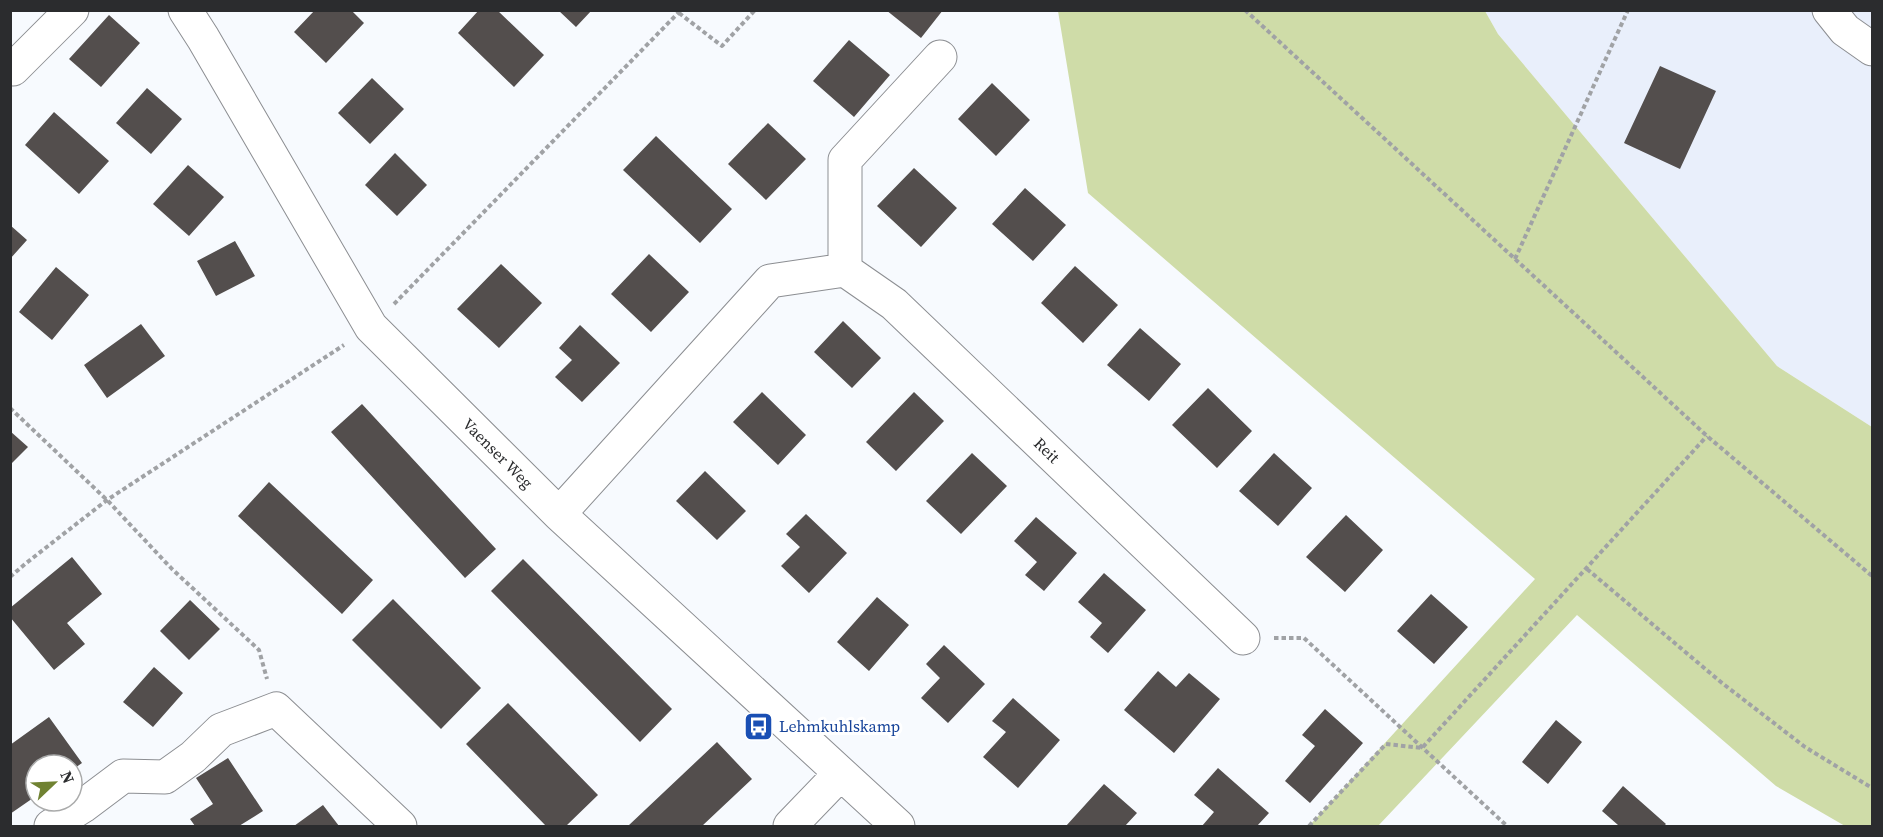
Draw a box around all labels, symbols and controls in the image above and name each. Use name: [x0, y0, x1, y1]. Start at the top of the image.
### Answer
street label: Vaenser Weg: [458, 413, 538, 493]
street label: Reit: [1029, 432, 1065, 468]
bus stop icon: Lehmkuhlskamp: [742, 710, 774, 742]
place label: Lehmkuhlskamp: [779, 715, 900, 737]
north arrow: [24, 753, 84, 813]
text: N: [55, 767, 80, 787]

